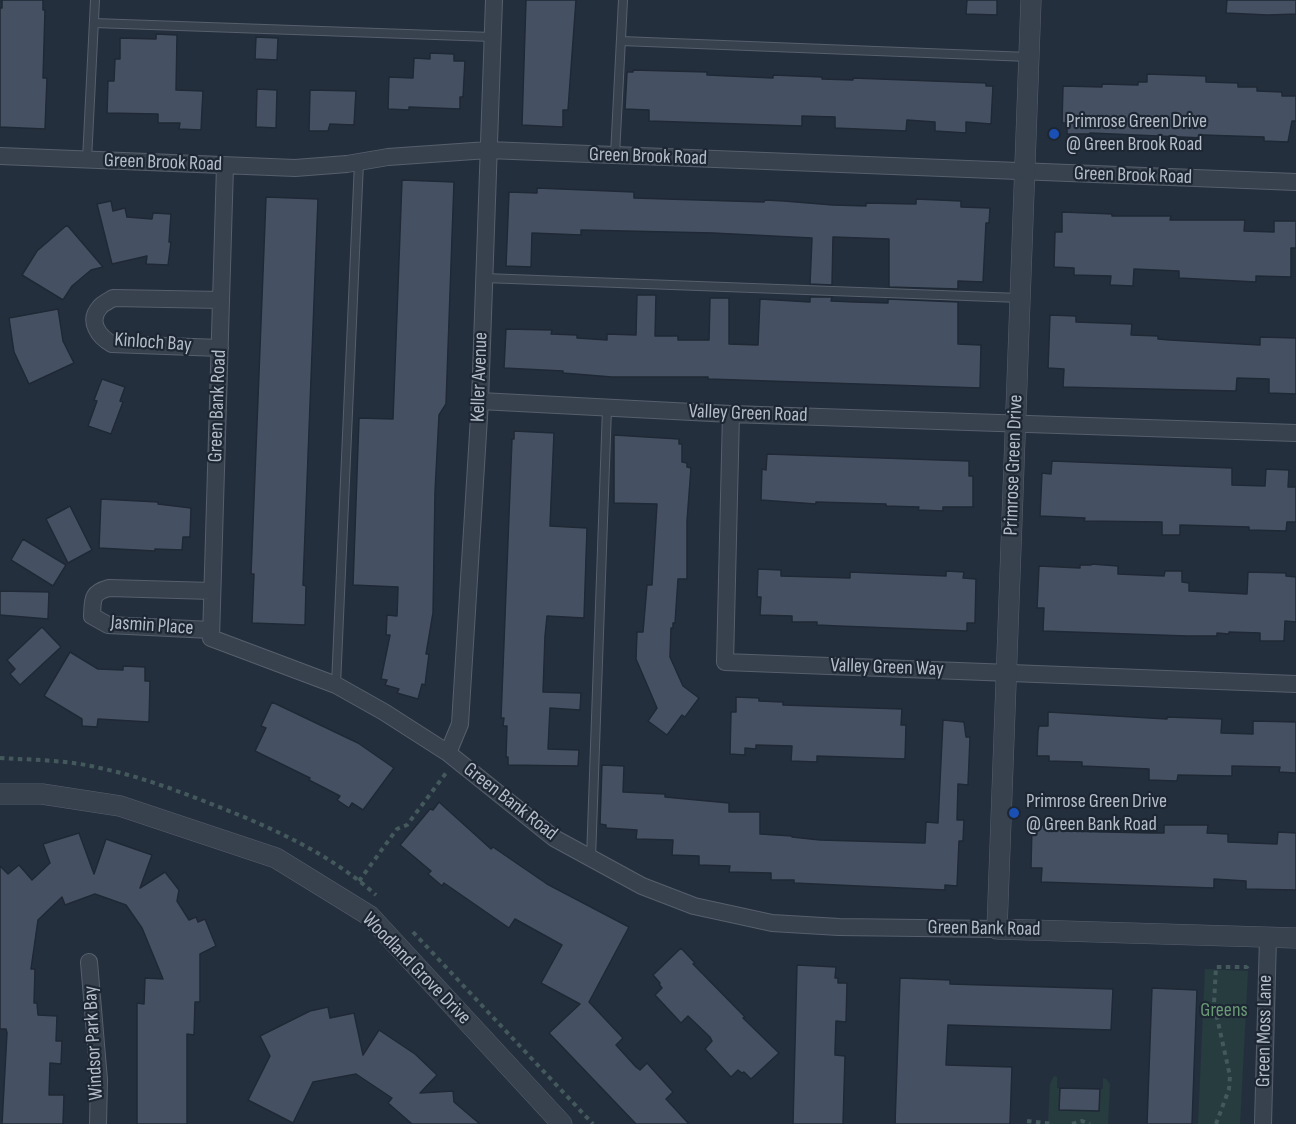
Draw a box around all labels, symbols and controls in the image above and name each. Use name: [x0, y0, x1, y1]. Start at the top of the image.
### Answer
place label: Primrose Green Drive @ Green Brook Road: [1066, 110, 1207, 157]
marker: Primrose Green Drive @ Green Brook Road: [1047, 127, 1061, 141]
street label: Green Brook Road: [588, 143, 708, 171]
street label: Green Brook Road: [103, 149, 223, 177]
street label: Green Brook Road: [1073, 162, 1193, 190]
street label: Kinloch Bay: [114, 328, 192, 358]
street label: Keller Avenue: [466, 332, 494, 422]
street label: Green Bank Road: [204, 349, 232, 463]
street label: Primrose Green Drive: [1000, 394, 1028, 536]
street label: Valley Green Road: [688, 400, 808, 428]
street label: Jasmin Place: [110, 611, 194, 641]
street label: Valley Green Way: [830, 654, 944, 682]
street label: Green Bank Road: [458, 758, 562, 846]
place label: Primrose Green Drive @ Green Bank Road: [1026, 790, 1167, 837]
marker: Primrose Green Drive @ Green Bank Road: [1007, 806, 1021, 820]
street label: Woodland Grove Drive: [357, 908, 475, 1030]
street label: Green Bank Road: [927, 916, 1041, 942]
street label: Green Moss Lane: [1252, 975, 1278, 1087]
street label: Windsor Park Bay: [79, 985, 109, 1101]
park label: Greens: [1200, 999, 1248, 1023]

